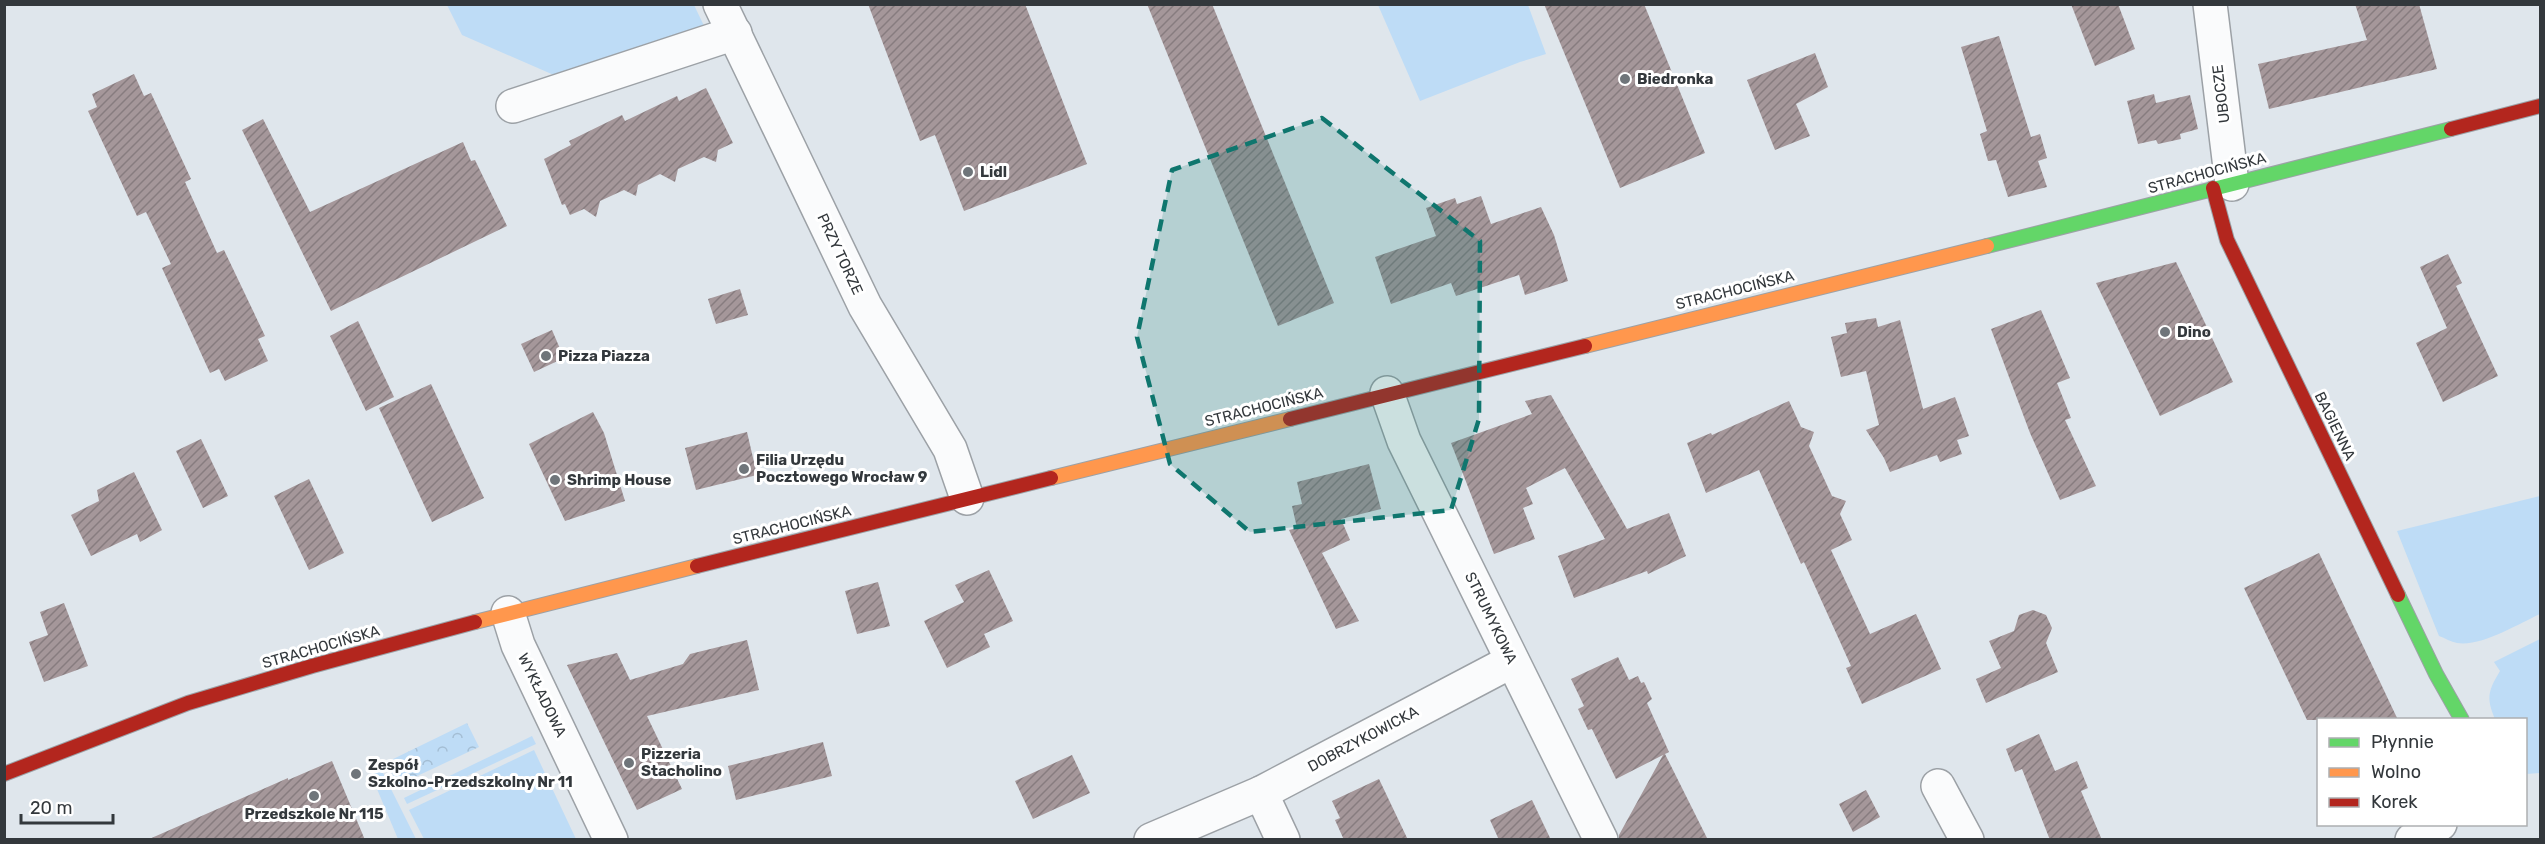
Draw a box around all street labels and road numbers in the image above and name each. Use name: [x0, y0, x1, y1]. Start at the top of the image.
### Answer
street label: UBOCZE: [2208, 64, 2234, 124]
street label: STRACHOCIŃSKA: [2146, 149, 2268, 197]
street label: PRZY TORZE: [813, 211, 867, 297]
street label: STRACHOCIŃSKA: [1674, 267, 1796, 313]
street label: STRACHOCIŃSKA: [1203, 384, 1325, 430]
street label: BAGIENNA: [2311, 389, 2359, 463]
street label: STRACHOCIŃSKA: [731, 502, 853, 548]
street label: STRUMYKOWA: [1461, 569, 1521, 667]
street label: STRACHOCIŃSKA: [260, 622, 382, 672]
street label: WYKŁADOWA: [514, 650, 570, 740]
street label: DOBRZYKOWICKA: [1305, 702, 1421, 776]

